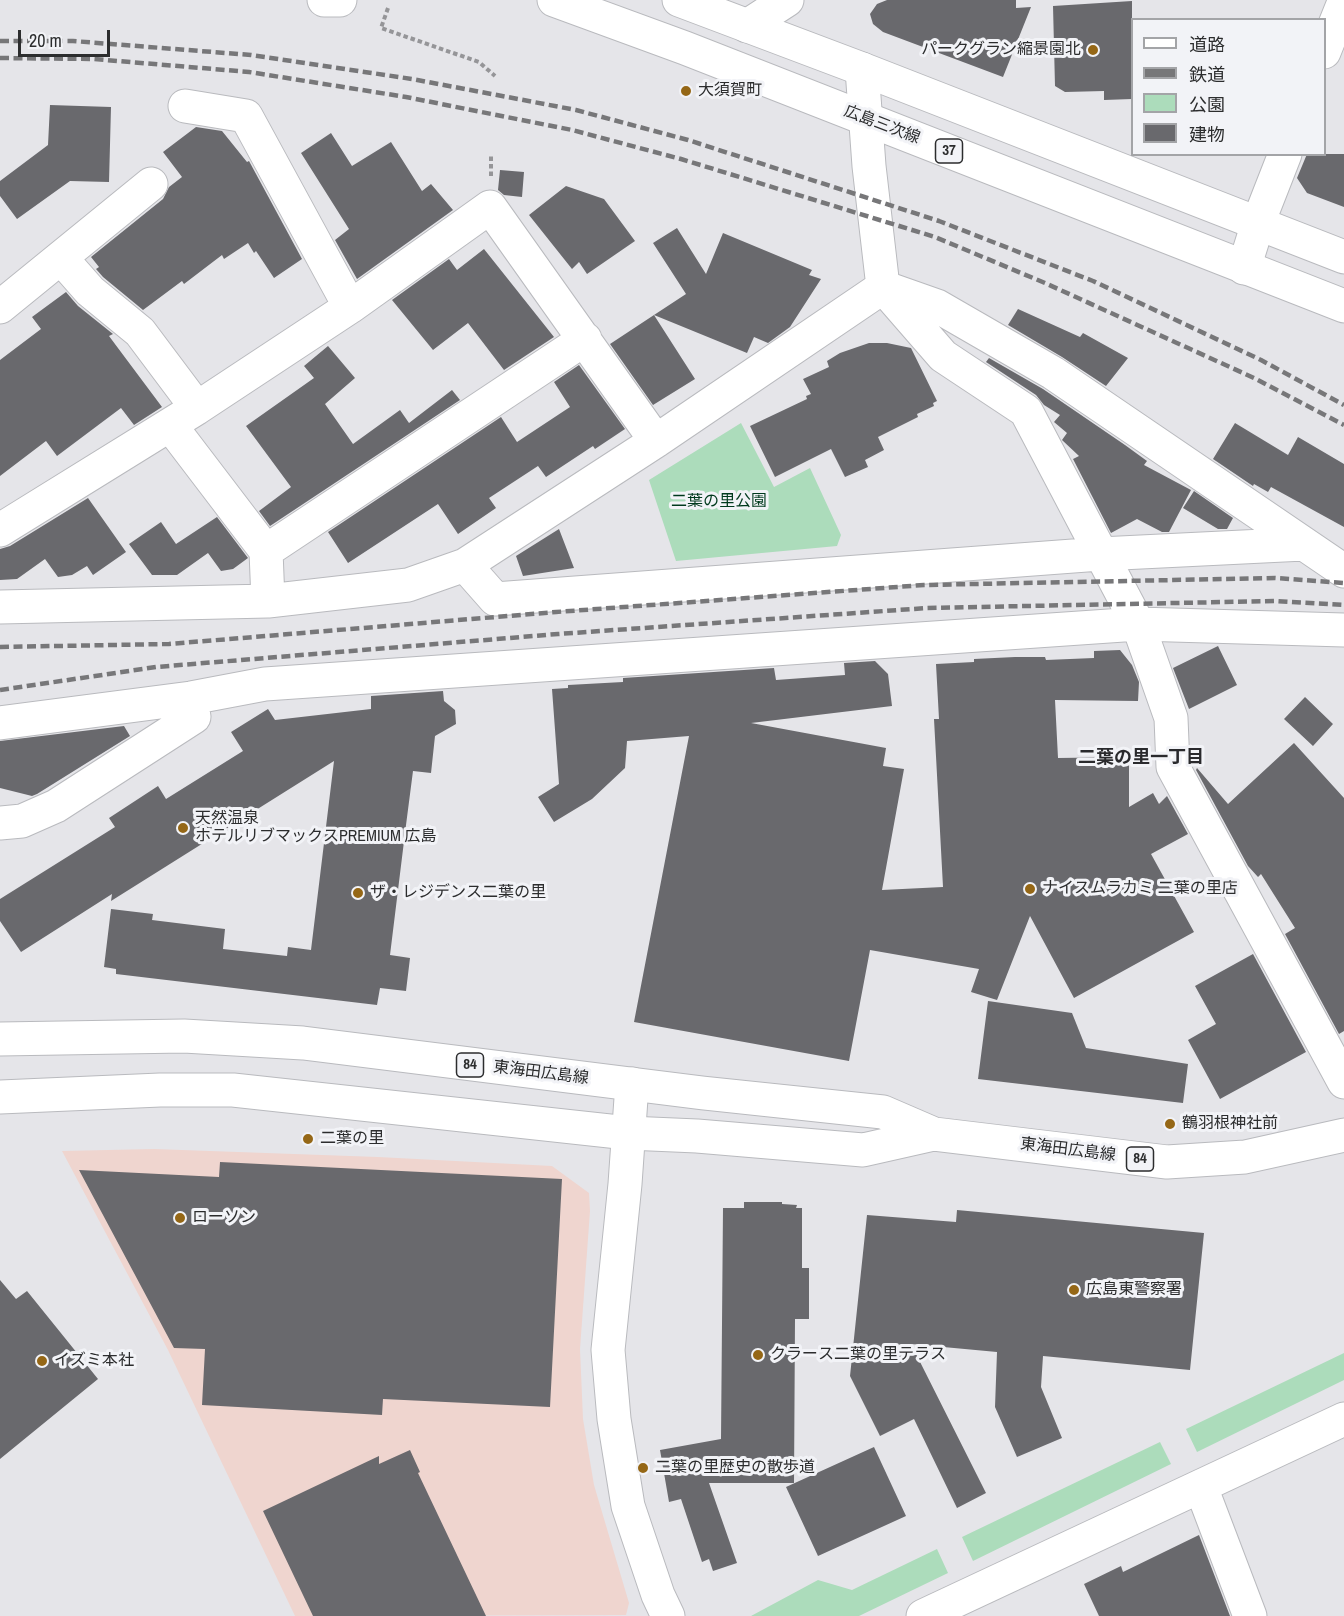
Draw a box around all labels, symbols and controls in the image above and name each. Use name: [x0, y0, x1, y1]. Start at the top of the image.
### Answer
scale bar: [21, 18, 112, 56]
legend: [1131, 18, 1326, 156]
text: 20 m: [29, 28, 62, 53]
text: 道路: [1189, 32, 1225, 57]
place label: パークグラン縮景園北: [921, 40, 1081, 60]
marker: パークグラン縮景園北: [1086, 43, 1100, 57]
text: 鉄道: [1189, 62, 1225, 87]
place label: 大須賀町: [698, 81, 762, 101]
marker: 大須賀町: [679, 84, 693, 98]
text: 公園: [1189, 92, 1225, 117]
street label: 広島三次線: [841, 102, 923, 148]
text: 建物: [1189, 122, 1225, 147]
road number: 37: [936, 139, 962, 163]
park label: 二葉の里公園: [671, 492, 767, 512]
district label: 二葉の里一丁目: [1078, 747, 1204, 769]
place label: 天然温泉 ホテルリブマックスPREMIUM 広島: [195, 809, 437, 847]
marker: 天然温泉 ホテルリブマックスPREMIUM 広島: [176, 821, 190, 835]
place label: ナイスムラカミ 二葉の里店: [1042, 879, 1238, 899]
marker: ナイスムラカミ 二葉の里店: [1023, 882, 1037, 896]
place label: ザ・レジデンス二葉の里: [370, 883, 546, 903]
marker: ザ・レジデンス二葉の里: [351, 886, 365, 900]
road number: 84: [456, 1053, 484, 1077]
street label: 東海田広島線: [492, 1058, 590, 1088]
place label: 鶴羽根神社前: [1182, 1114, 1278, 1134]
marker: 鶴羽根神社前: [1163, 1117, 1177, 1131]
place label: 二葉の里: [320, 1129, 384, 1149]
marker: 二葉の里: [301, 1132, 315, 1146]
street label: 東海田広島線: [1019, 1135, 1117, 1165]
road number: 84: [1126, 1147, 1154, 1171]
place label: ローソン: [192, 1208, 256, 1228]
marker: ローソン: [173, 1211, 187, 1225]
place label: 広島東警察署: [1086, 1280, 1182, 1300]
marker: 広島東警察署: [1067, 1283, 1081, 1297]
place label: クラース二葉の里テラス: [770, 1345, 946, 1365]
marker: クラース二葉の里テラス: [751, 1348, 765, 1362]
place label: イズミ本社: [54, 1351, 134, 1371]
marker: イズミ本社: [35, 1354, 49, 1368]
place label: 二葉の里歴史の散歩道: [655, 1458, 815, 1478]
marker: 二葉の里歴史の散歩道: [636, 1461, 650, 1475]

